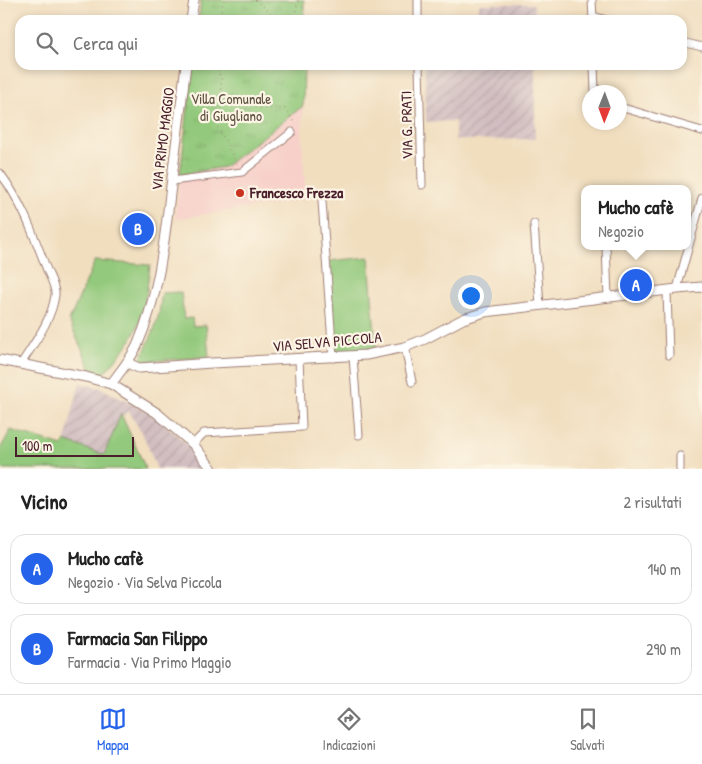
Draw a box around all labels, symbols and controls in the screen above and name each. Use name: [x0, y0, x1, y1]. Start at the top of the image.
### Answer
search box: [15, 15, 687, 70]
icon: search: [33, 29, 61, 57]
text: Cerca qui: [73, 30, 138, 56]
north arrow: [582, 85, 627, 130]
street label: VIA PRIMO MAGGIO: [146, 86, 179, 192]
park label: Villa Comunale di Giugliano: [191, 88, 271, 126]
street label: VIA G. PRATI: [395, 91, 418, 159]
place label: Francesco Frezza: [249, 182, 343, 203]
popup: [581, 185, 691, 250]
marker: Francesco Frezza: [234, 187, 246, 199]
text: Mucho cafè: [598, 194, 674, 220]
pin: B: [122, 210, 154, 248]
text: Negozio: [598, 220, 644, 242]
pin: A: [620, 266, 652, 304]
your location: [458, 283, 484, 309]
street label: VIA SELVA PICCOLA: [272, 326, 383, 357]
scale bar: [15, 434, 134, 457]
text: 100 m: [22, 436, 52, 455]
text: Vicino: [20, 487, 67, 516]
text: 2 risultati: [623, 491, 682, 513]
text: Mucho cafè: [68, 545, 144, 571]
text: A: [33, 558, 41, 580]
text: 140 m: [647, 558, 681, 580]
text: Negozio · Via Selva Piccola: [68, 571, 221, 593]
text: Farmacia San Filippo: [68, 625, 207, 651]
text: B: [33, 638, 41, 660]
text: 290 m: [646, 638, 681, 660]
text: Farmacia · Via Primo Maggio: [68, 651, 231, 673]
tab: Mappa: [97, 705, 128, 754]
tab: Indicazioni: [323, 705, 376, 754]
tab: Salvati: [570, 705, 605, 754]

